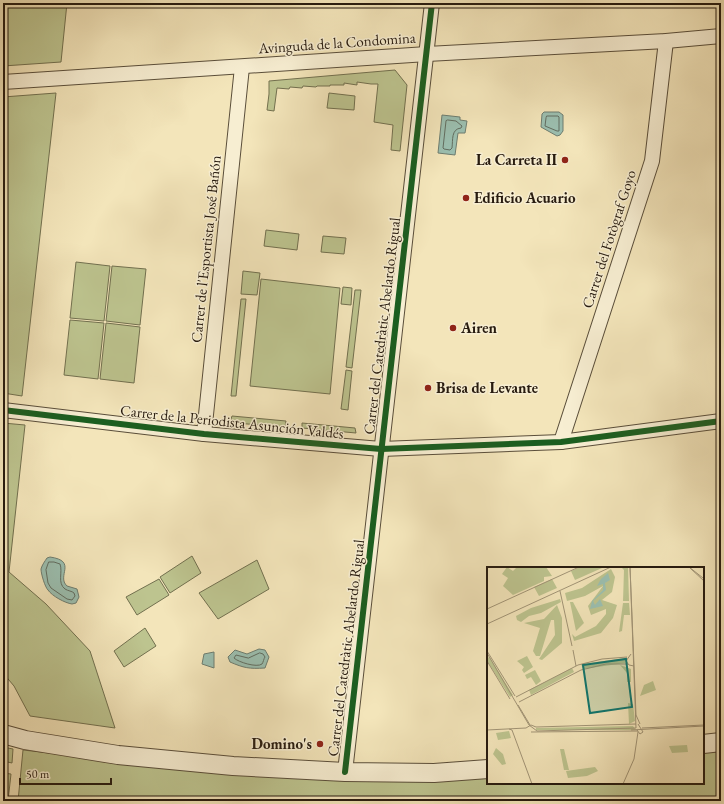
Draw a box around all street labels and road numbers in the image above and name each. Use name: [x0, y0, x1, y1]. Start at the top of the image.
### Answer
street label: Avinguda de la Condomina: [257, 28, 416, 58]
street label: Carrer de l'Esportista José Bañón: [186, 154, 225, 344]
street label: Carrer del Fotògraf Goyo: [577, 167, 640, 310]
street label: Carrer del Catedràtic Abelardo Rigual: [359, 216, 404, 436]
street label: Carrer de la Periodista Asunción Valdés: [119, 400, 345, 443]
street label: Carrer del Catedràtic Abelardo Rigual: [323, 538, 368, 758]

